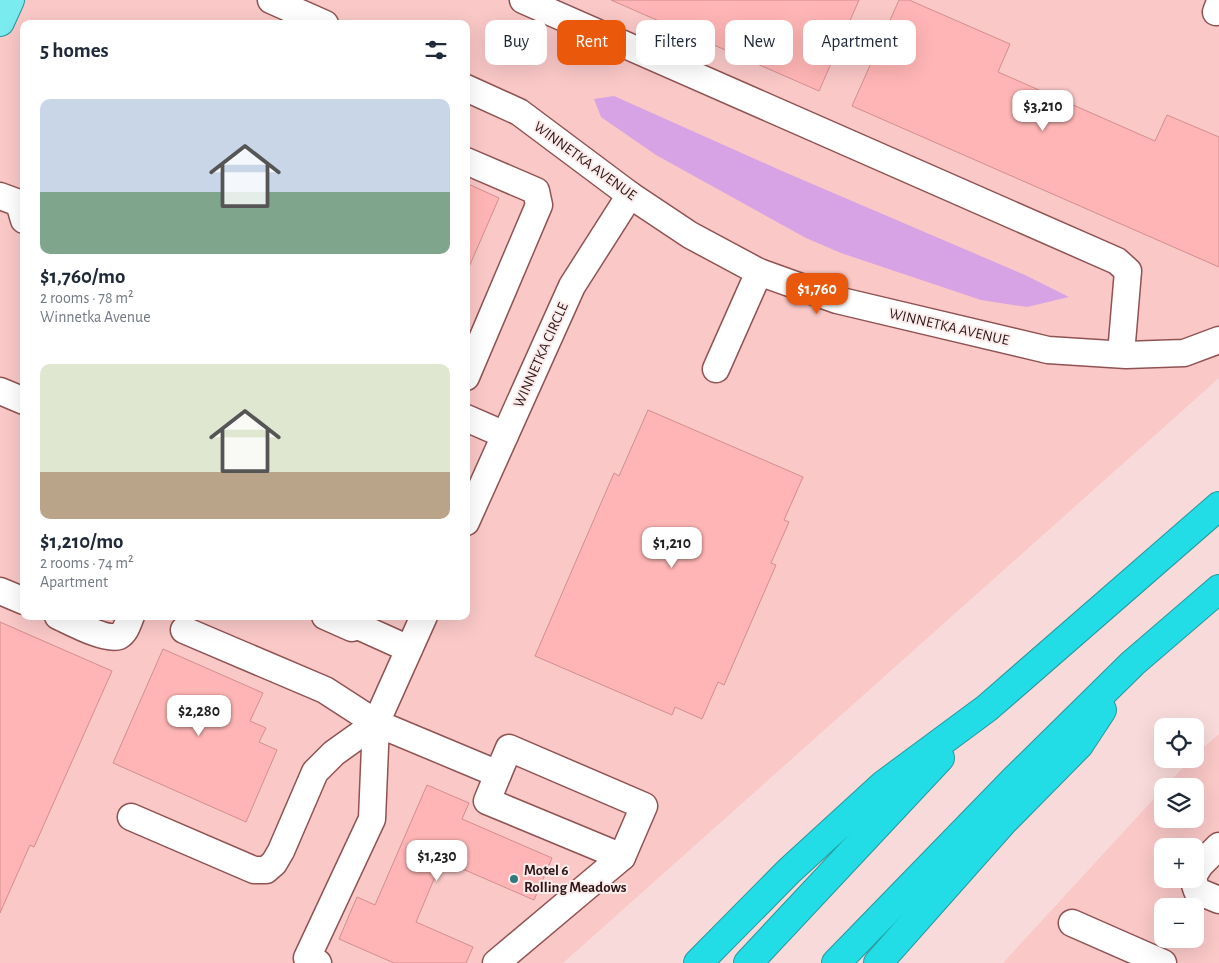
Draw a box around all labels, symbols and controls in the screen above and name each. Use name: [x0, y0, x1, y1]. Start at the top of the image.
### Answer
chip: Buy: [485, 20, 547, 65]
chip: Rent: [557, 20, 626, 65]
chip: Filters: [636, 20, 715, 65]
chip: New: [725, 20, 793, 65]
chip: Apartment: [803, 20, 916, 65]
icon: filters: [422, 36, 450, 64]
text: 5 homes: [40, 40, 109, 61]
pin: $3,210: [1002, 90, 1084, 132]
text: $3,210: [1023, 98, 1063, 114]
street label: WINNETKA AVENUE: [531, 119, 639, 203]
icon: home: [200, 131, 290, 221]
text: $1,760/mo: [40, 266, 125, 287]
pin: $1,760: [776, 272, 858, 315]
text: $1,760: [797, 281, 837, 297]
text: 2 rooms · 78 m²: [40, 290, 134, 306]
street label: WINNETKA CIRCLE: [511, 300, 571, 410]
street label: WINNETKA AVENUE: [888, 306, 1010, 348]
text: Winnetka Avenue: [40, 309, 151, 325]
icon: home: [200, 396, 290, 486]
pin: $1,210: [631, 526, 713, 569]
text: $1,210/mo: [40, 531, 124, 552]
text: $1,210: [653, 535, 691, 551]
text: 2 rooms · 74 m²: [40, 555, 134, 571]
text: Apartment: [40, 574, 108, 590]
pin: $2,280: [158, 694, 240, 737]
text: $2,280: [178, 703, 220, 719]
map controls: [1154, 718, 1204, 948]
button: locate: [1154, 718, 1204, 768]
button: layers: [1154, 778, 1204, 828]
button: +: [1154, 838, 1204, 888]
pin: $1,230: [396, 840, 478, 882]
text: $1,230: [417, 848, 457, 864]
place label: Motel 6 Rolling Meadows: [524, 863, 627, 895]
marker: Motel 6 Rolling Meadows: [508, 873, 520, 885]
button: −: [1154, 898, 1204, 948]

